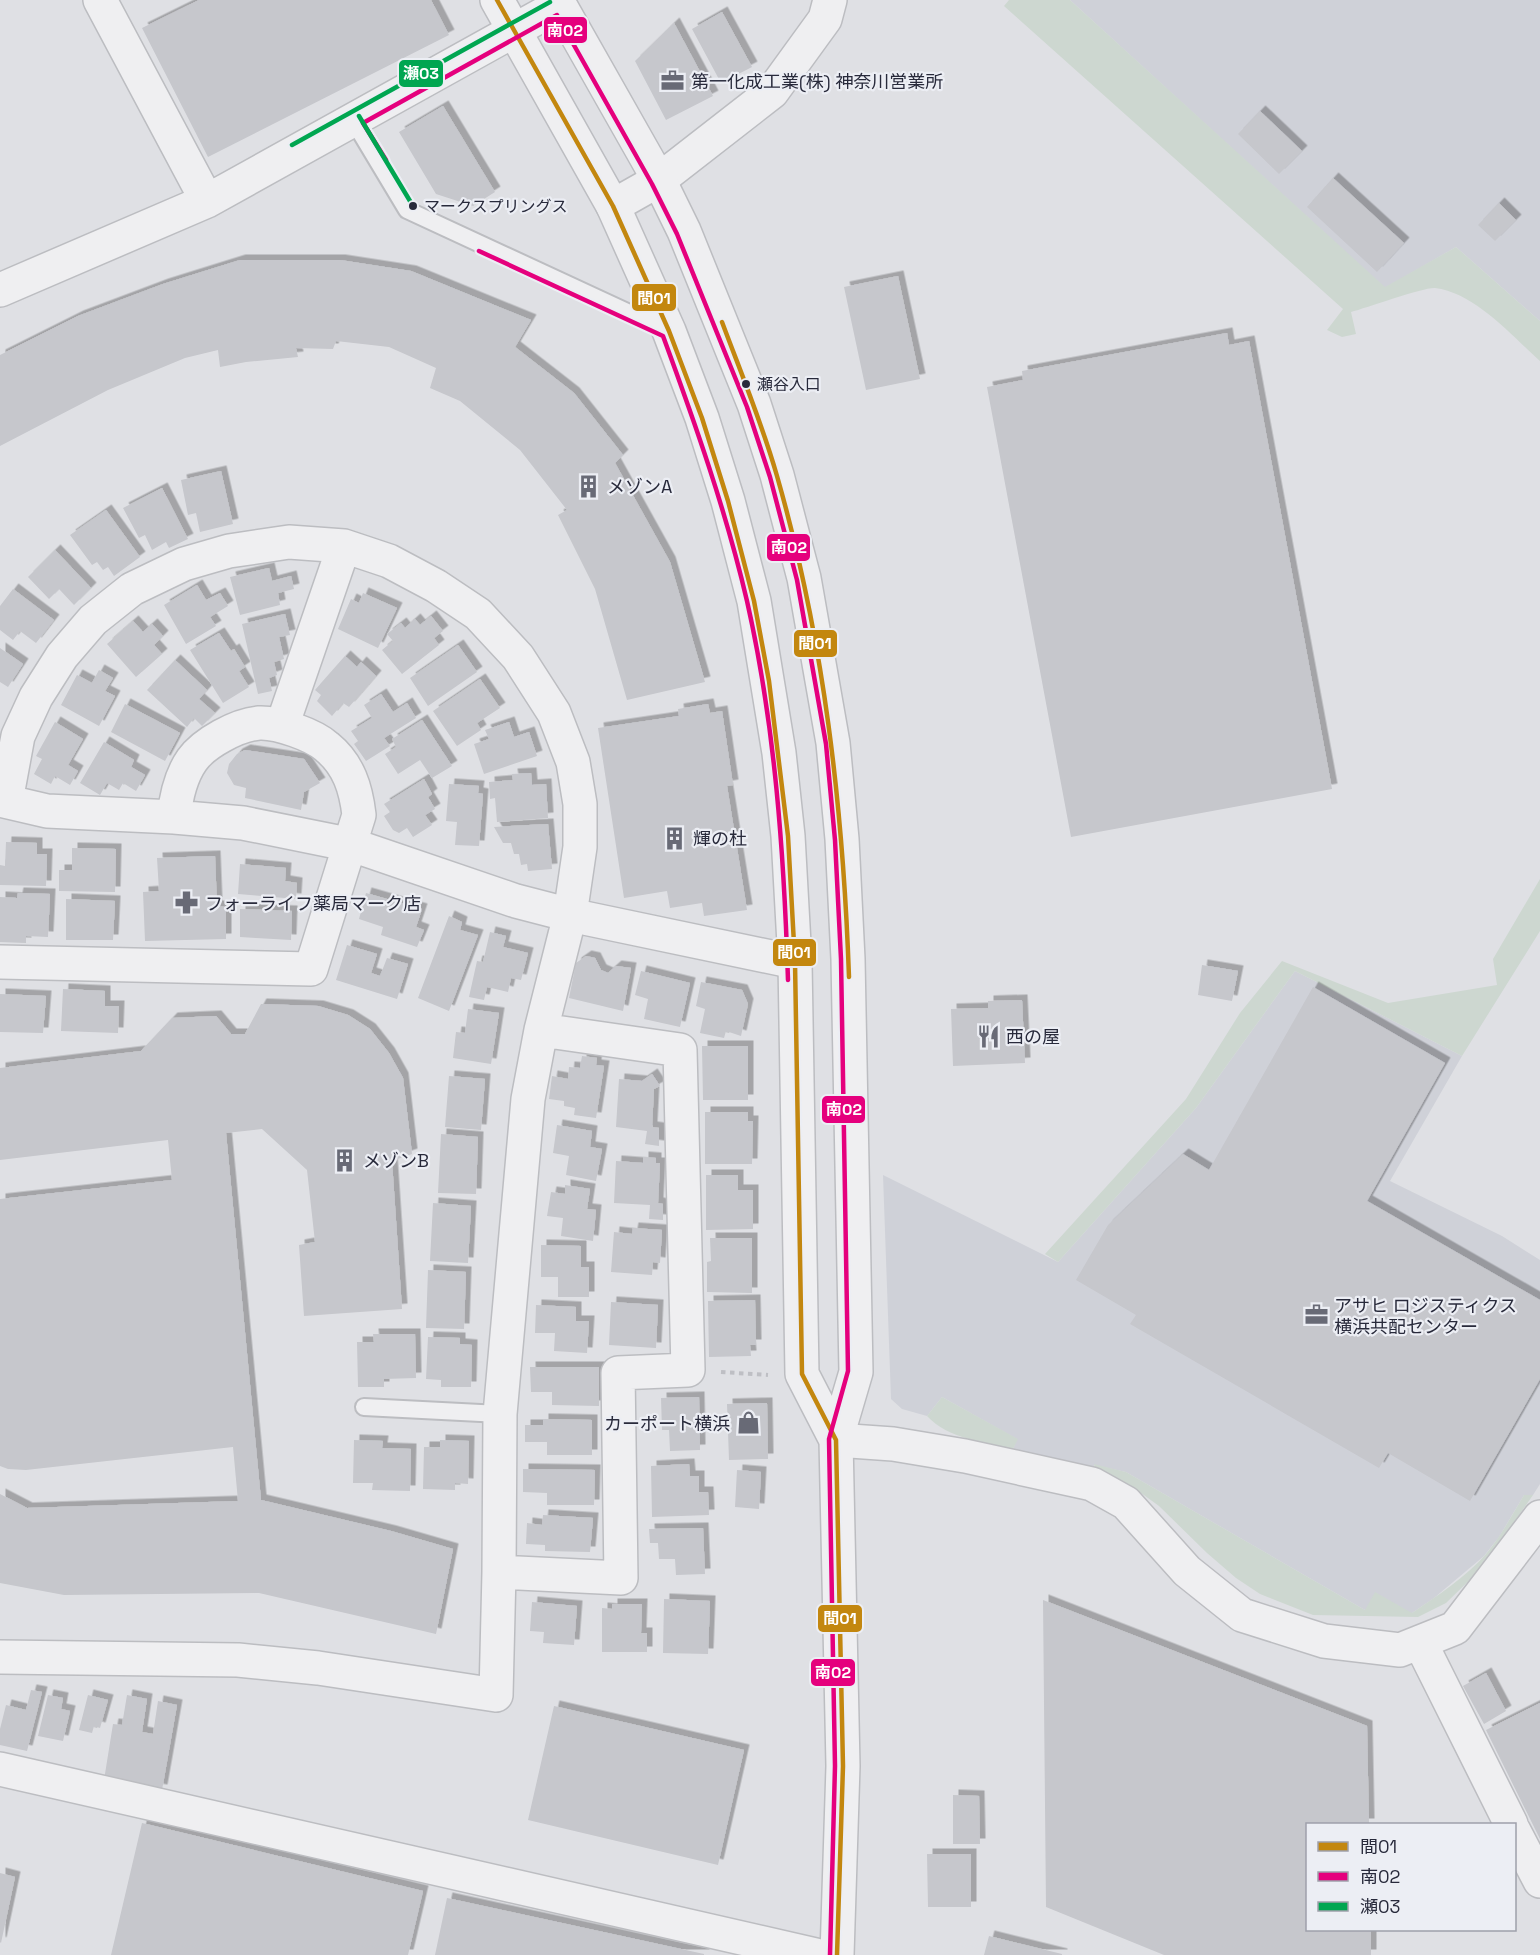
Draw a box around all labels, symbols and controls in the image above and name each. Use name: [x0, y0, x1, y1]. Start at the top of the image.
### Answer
line badge: 南02: [543, 16, 588, 44]
text: 南02: [547, 20, 583, 41]
line badge: 瀬03: [398, 59, 444, 88]
text: 瀬03: [403, 63, 439, 84]
office icon: 第一化成工業(株) 神奈川営業所: [660, 68, 686, 94]
place label: 第一化成工業(株) 神奈川営業所: [691, 70, 943, 93]
place label: マークスプリングス: [424, 196, 568, 217]
marker: マークスプリングス: [407, 200, 419, 212]
line badge: 間01: [631, 283, 677, 312]
text: 間01: [637, 288, 671, 309]
place label: 瀬谷入口: [757, 374, 821, 395]
marker: 瀬谷入口: [740, 378, 752, 390]
building icon: メゾンA: [576, 473, 602, 499]
place label: メゾンA: [607, 475, 672, 498]
line badge: 南02: [766, 533, 811, 562]
text: 南02: [771, 537, 807, 558]
line badge: 間01: [793, 629, 838, 658]
text: 間01: [798, 633, 832, 654]
building icon: 輝の杜: [662, 825, 688, 851]
place label: 輝の杜: [693, 827, 747, 850]
pharmacy icon: フォーライフ薬局マーク店: [174, 890, 200, 916]
place label: フォーライフ薬局マーク店: [205, 892, 421, 915]
line badge: 間01: [772, 938, 817, 967]
text: 間01: [777, 942, 811, 963]
restaurant icon: 西の屋: [975, 1023, 1001, 1049]
place label: 西の屋: [1006, 1025, 1060, 1048]
line badge: 南02: [821, 1095, 866, 1124]
text: 南02: [826, 1099, 862, 1120]
building icon: メゾンB: [332, 1147, 358, 1173]
place label: メゾンB: [363, 1149, 429, 1172]
place label: アサヒ ロジスティクス 横浜共配センター: [1334, 1294, 1517, 1338]
office icon: アサヒ ロジスティクス 横浜共配センター: [1303, 1302, 1329, 1328]
shop icon: カーポート横浜: [735, 1410, 761, 1436]
place label: カーポート横浜: [604, 1412, 730, 1435]
line badge: 間01: [817, 1604, 863, 1633]
text: 間01: [823, 1608, 857, 1629]
line badge: 南02: [810, 1658, 856, 1687]
text: 南02: [815, 1662, 851, 1683]
legend: [1306, 1823, 1516, 1931]
text: 間01: [1360, 1835, 1397, 1858]
text: 南02: [1360, 1865, 1400, 1888]
text: 瀬03: [1360, 1895, 1400, 1918]

